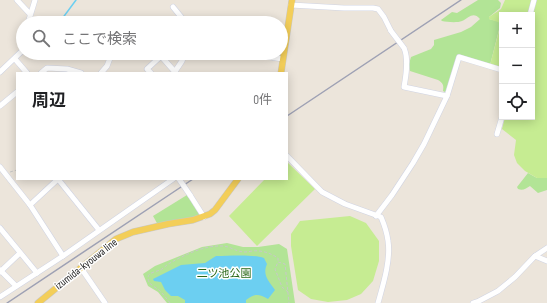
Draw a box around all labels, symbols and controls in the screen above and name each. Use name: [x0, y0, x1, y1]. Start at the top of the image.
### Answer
map controls: [499, 12, 535, 120]
button: +: [499, 12, 535, 48]
search box: [16, 16, 288, 60]
icon: search: [30, 27, 52, 49]
text: ここで検索: [62, 30, 137, 49]
button: −: [499, 48, 535, 84]
button: locate: [499, 84, 535, 120]
text: 周辺: [32, 91, 66, 111]
text: 0件: [253, 92, 272, 108]
street label: izumida-kyouwa line: [52, 236, 120, 292]
park label: 二ツ池公園: [197, 267, 252, 280]

